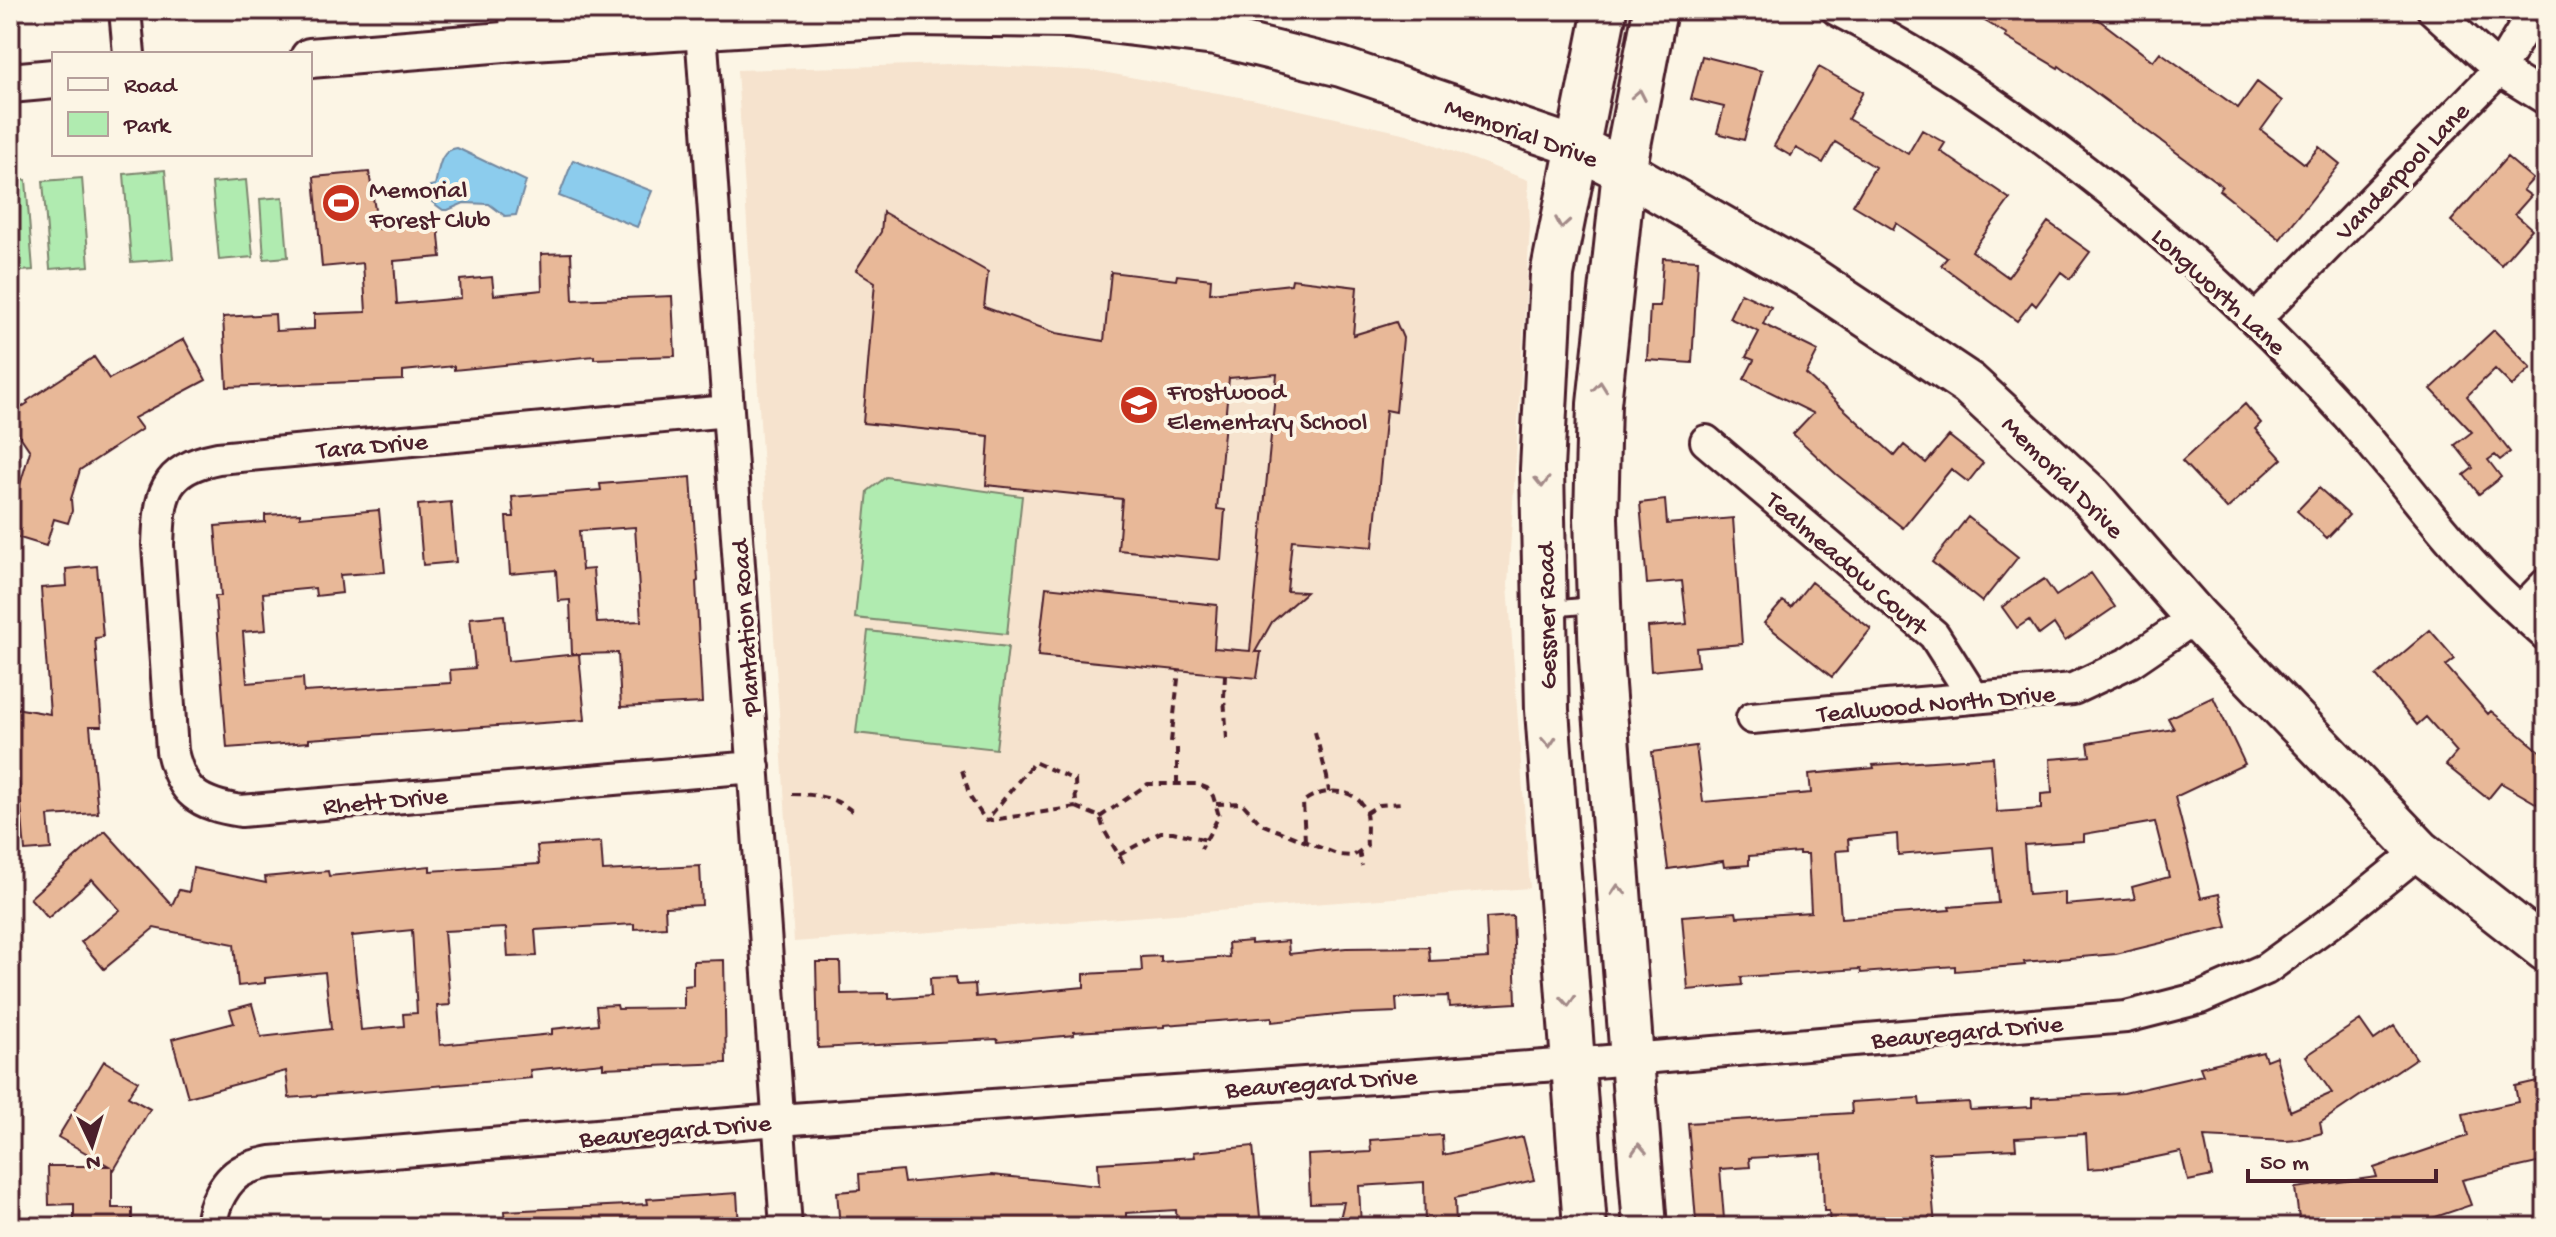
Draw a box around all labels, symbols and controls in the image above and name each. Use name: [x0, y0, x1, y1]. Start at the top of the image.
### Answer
legend: [52, 52, 312, 156]
text: Road: [124, 73, 178, 102]
one-way arrow: [1629, 88, 1646, 101]
street label: Memorial Drive: [1439, 93, 1602, 178]
street label: Vanderpool Lane: [2330, 97, 2478, 250]
text: Park: [123, 113, 172, 142]
place label: Memorial Forest Club: [368, 177, 491, 238]
sports icon: Memorial Forest Club: [320, 182, 362, 224]
one-way arrow: [1554, 216, 1571, 229]
street label: Longworth Lane: [2143, 223, 2291, 364]
place label: Frostwood Elementary School: [1166, 379, 1367, 440]
one-way arrow: [1592, 380, 1609, 393]
school or university icon: Frostwood Elementary School: [1118, 384, 1160, 426]
street label: Memorial Drive: [1993, 411, 2129, 548]
street label: Tara Drive: [314, 428, 430, 469]
one-way arrow: [1533, 476, 1551, 489]
street label: Tealmeadow Court: [1756, 485, 1934, 646]
street label: Plantation Road: [727, 537, 770, 718]
street label: Gessner Road: [1533, 540, 1566, 690]
street label: Tealwood North Drive: [1814, 681, 2057, 733]
one-way arrow: [1540, 736, 1557, 749]
street label: Rhett Drive: [322, 783, 450, 824]
one-way arrow: [1610, 883, 1627, 896]
one-way arrow: [1559, 995, 1576, 1008]
street label: Beauregard Drive: [1869, 1011, 2065, 1058]
street label: Beauregard Drive: [1223, 1063, 1419, 1108]
north arrow: [52, 1105, 132, 1185]
street label: Beauregard Drive: [577, 1110, 773, 1157]
scale bar: [2248, 1133, 2436, 1183]
one-way arrow: [1631, 1142, 1648, 1155]
text: N: [85, 1147, 101, 1174]
text: 50 m: [2260, 1150, 2309, 1179]

